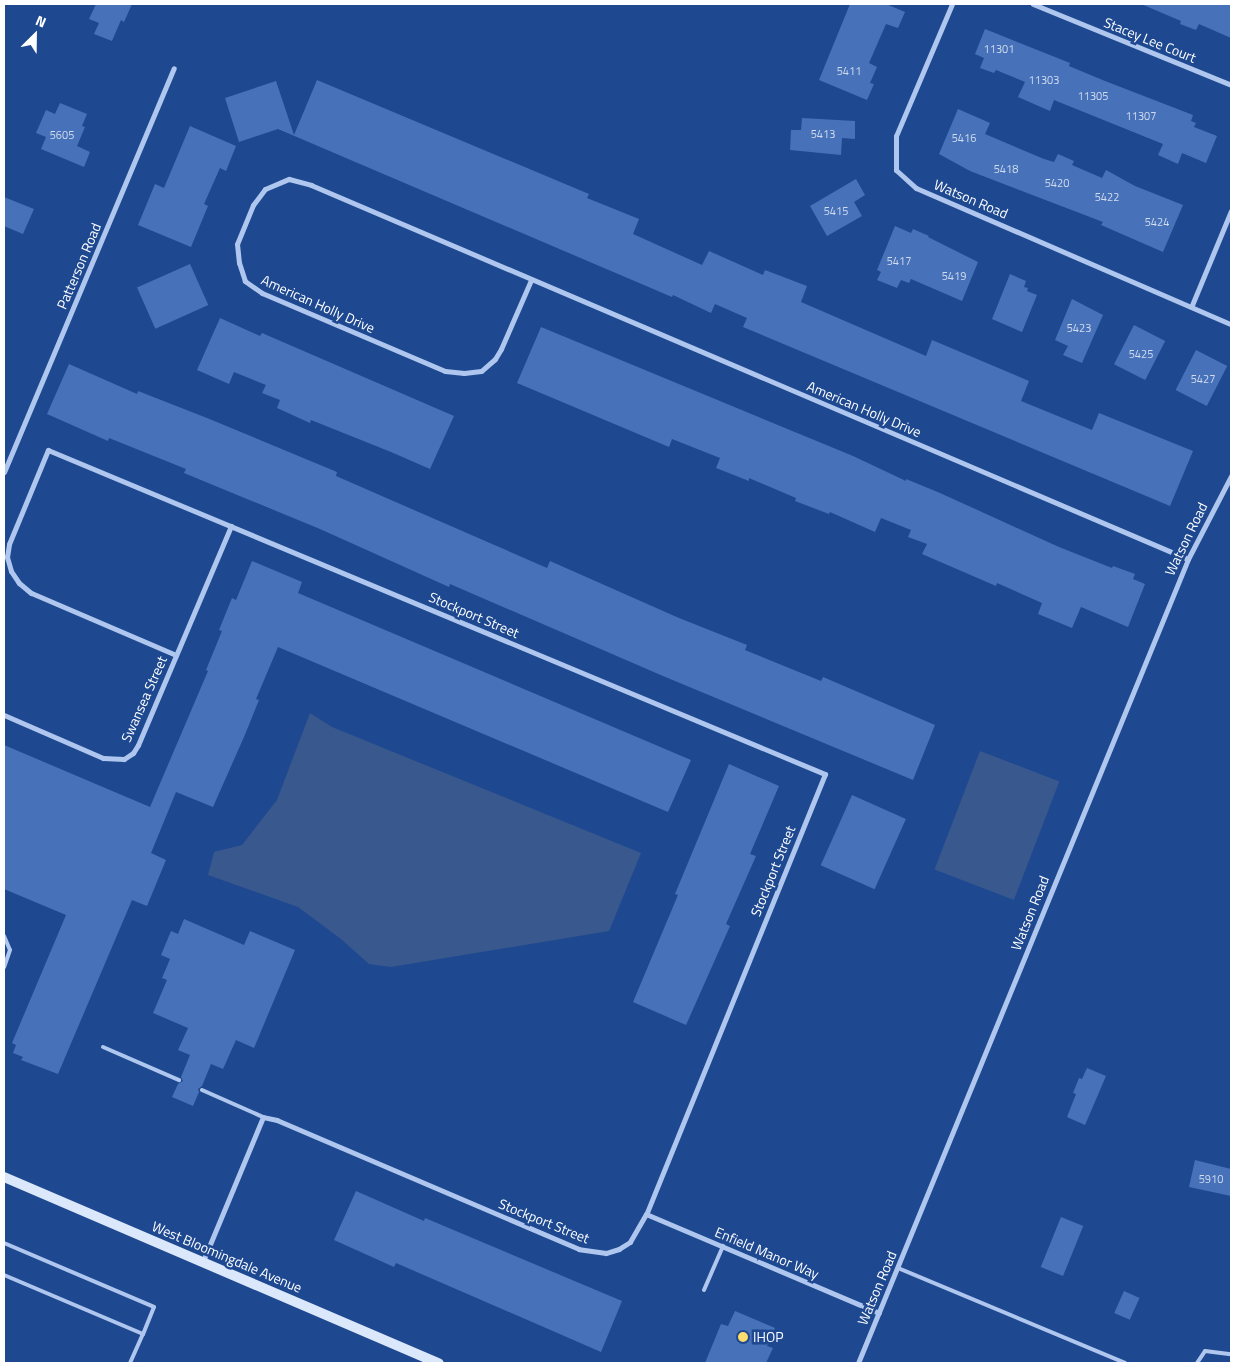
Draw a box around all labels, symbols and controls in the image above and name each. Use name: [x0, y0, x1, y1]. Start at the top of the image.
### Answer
text: N: [32, 9, 50, 32]
north arrow: [10, 10, 60, 60]
street label: Stacey Lee Court: [1101, 14, 1199, 66]
house number: 11301: [984, 42, 1014, 56]
house number: 5411: [837, 64, 861, 78]
house number: 11303: [1029, 73, 1059, 87]
house number: 11305: [1078, 89, 1108, 103]
house number: 11307: [1126, 109, 1156, 123]
house number: 5413: [811, 127, 835, 141]
house number: 5605: [50, 128, 74, 142]
house number: 5416: [952, 131, 976, 145]
house number: 5418: [994, 162, 1018, 176]
street label: Watson Road: [931, 176, 1011, 222]
house number: 5420: [1045, 176, 1069, 190]
house number: 5422: [1095, 190, 1119, 204]
house number: 5415: [824, 204, 848, 218]
house number: 5424: [1145, 215, 1169, 229]
street label: Patterson Road: [53, 220, 105, 312]
house number: 5417: [887, 254, 911, 268]
house number: 5419: [942, 269, 966, 283]
street label: American Holly Drive: [259, 271, 377, 337]
house number: 5423: [1067, 321, 1091, 335]
house number: 5425: [1129, 347, 1153, 361]
house number: 5427: [1191, 372, 1215, 386]
street label: American Holly Drive: [804, 377, 924, 441]
street label: Watson Road: [1161, 500, 1211, 578]
street label: Stockport Street: [426, 588, 522, 642]
street label: Swansea Street: [118, 653, 170, 745]
street label: Stockport Street: [747, 823, 799, 919]
street label: Watson Road: [1007, 873, 1053, 953]
house number: 5910: [1199, 1172, 1223, 1186]
street label: Stockport Street: [496, 1195, 592, 1247]
street label: West Bloomingdale Avenue: [149, 1218, 305, 1296]
street label: Enfield Manor Way: [713, 1224, 821, 1282]
street label: Watson Road: [854, 1248, 900, 1328]
place label: IHOP: [753, 1329, 783, 1345]
marker: IHOP: [737, 1331, 749, 1343]

